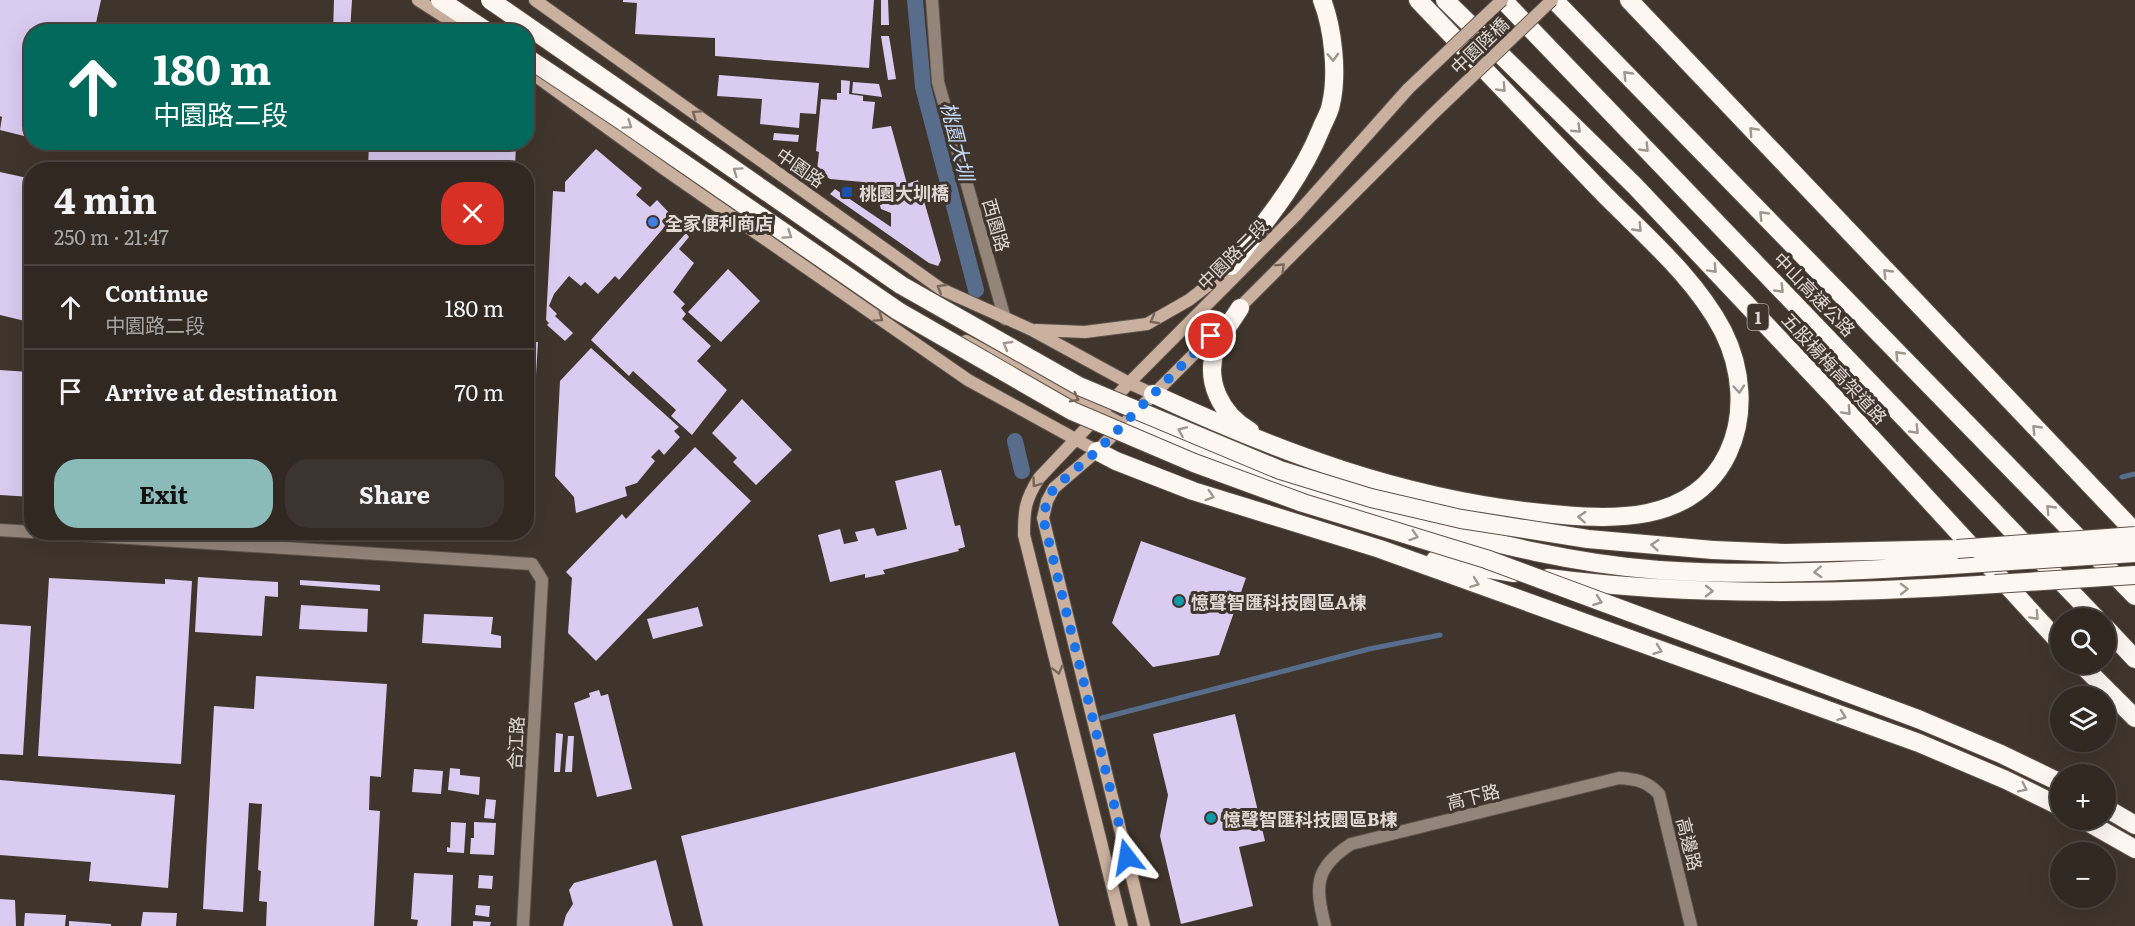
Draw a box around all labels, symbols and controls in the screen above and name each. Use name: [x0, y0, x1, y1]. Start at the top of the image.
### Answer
street label: 中園陸橋: [1444, 10, 1514, 80]
text: 180 m: [153, 36, 271, 98]
icon: ahead: [54, 48, 132, 126]
one-way arrow: [1326, 53, 1339, 62]
one-way arrow: [1623, 72, 1634, 82]
one-way arrow: [1494, 81, 1505, 92]
text: 中園路二段: [153, 93, 288, 133]
water label: 桃園大圳: [935, 99, 984, 186]
one-way arrow: [692, 110, 703, 121]
one-way arrow: [621, 118, 632, 129]
one-way arrow: [1570, 122, 1580, 133]
one-way arrow: [1749, 128, 1760, 139]
street label: 中園路: [771, 140, 831, 194]
one-way arrow: [1638, 141, 1649, 152]
one-way arrow: [733, 167, 744, 178]
text: 4 min: [54, 172, 157, 225]
place label: 桃園大圳橋: [859, 179, 949, 206]
button: close: [441, 182, 504, 245]
marker: 桃園大圳橋: [840, 185, 854, 199]
street label: 西園路: [977, 195, 1017, 255]
place label: 全家便利商店: [665, 209, 773, 236]
one-way arrow: [1760, 212, 1771, 223]
street label: 中園路二段: [1191, 213, 1273, 295]
marker: 全家便利商店: [646, 215, 660, 229]
text: 250 m · 21:47: [54, 221, 169, 251]
one-way arrow: [1630, 221, 1641, 232]
one-way arrow: [781, 228, 792, 239]
street label: 中山高速公路: [1768, 246, 1862, 342]
one-way arrow: [1706, 262, 1717, 272]
one-way arrow: [1274, 263, 1285, 274]
one-way arrow: [1883, 269, 1894, 279]
text: Continue: [105, 276, 208, 309]
one-way arrow: [1773, 282, 1784, 293]
one-way arrow: [937, 283, 947, 295]
icon: ahead: [54, 291, 87, 324]
text: 180 m: [444, 291, 504, 324]
road number: 1: [1748, 304, 1768, 330]
street label: 五股楊梅高架道路: [1776, 306, 1894, 430]
text: 中園路二段: [105, 309, 205, 339]
pin: [1185, 310, 1236, 361]
one-way arrow: [872, 311, 883, 322]
one-way arrow: [1150, 313, 1160, 324]
icon: arrive: [1194, 319, 1227, 352]
one-way arrow: [1003, 341, 1013, 352]
one-way arrow: [1896, 351, 1907, 362]
icon: arrive: [54, 375, 87, 408]
text: Arrive at destination: [105, 375, 338, 408]
text: 70 m: [454, 375, 504, 408]
one-way arrow: [1732, 384, 1745, 393]
one-way arrow: [1068, 391, 1079, 402]
one-way arrow: [1840, 404, 1851, 414]
one-way arrow: [1908, 422, 1919, 433]
one-way arrow: [2032, 425, 2043, 436]
one-way arrow: [1177, 426, 1188, 438]
button: Exit: [54, 459, 273, 528]
button: Share: [285, 459, 504, 528]
one-way arrow: [1032, 476, 1043, 487]
one-way arrow: [1204, 489, 1215, 501]
one-way arrow: [2047, 506, 2058, 517]
one-way arrow: [1577, 511, 1586, 524]
one-way arrow: [1408, 529, 1419, 541]
one-way arrow: [1650, 539, 1659, 552]
one-way arrow: [1813, 566, 1822, 579]
one-way arrow: [1469, 576, 1480, 589]
one-way arrow: [1899, 583, 1908, 595]
one-way arrow: [1704, 585, 1713, 597]
place label: 憶聲智匯科技園區A棟: [1191, 588, 1367, 615]
marker: 憶聲智匯科技園區A棟: [1172, 594, 1186, 608]
one-way arrow: [1592, 594, 1603, 606]
map controls: [2050, 608, 2116, 908]
button: search: [2050, 608, 2116, 674]
one-way arrow: [2028, 610, 2039, 620]
one-way arrow: [1652, 642, 1663, 655]
one-way arrow: [1051, 665, 1064, 675]
button: layers: [2050, 686, 2116, 752]
one-way arrow: [1836, 708, 1847, 721]
street label: 合江路: [500, 715, 530, 771]
button: +: [2050, 764, 2116, 830]
street label: 高下路: [1444, 776, 1502, 816]
one-way arrow: [2016, 781, 2027, 792]
place label: 憶聲智匯科技園區B棟: [1223, 805, 1397, 832]
marker: 憶聲智匯科技園區B棟: [1204, 811, 1218, 825]
street label: 高邊路: [1670, 815, 1710, 873]
position arrow: [1095, 825, 1159, 889]
button: −: [2050, 842, 2116, 908]

